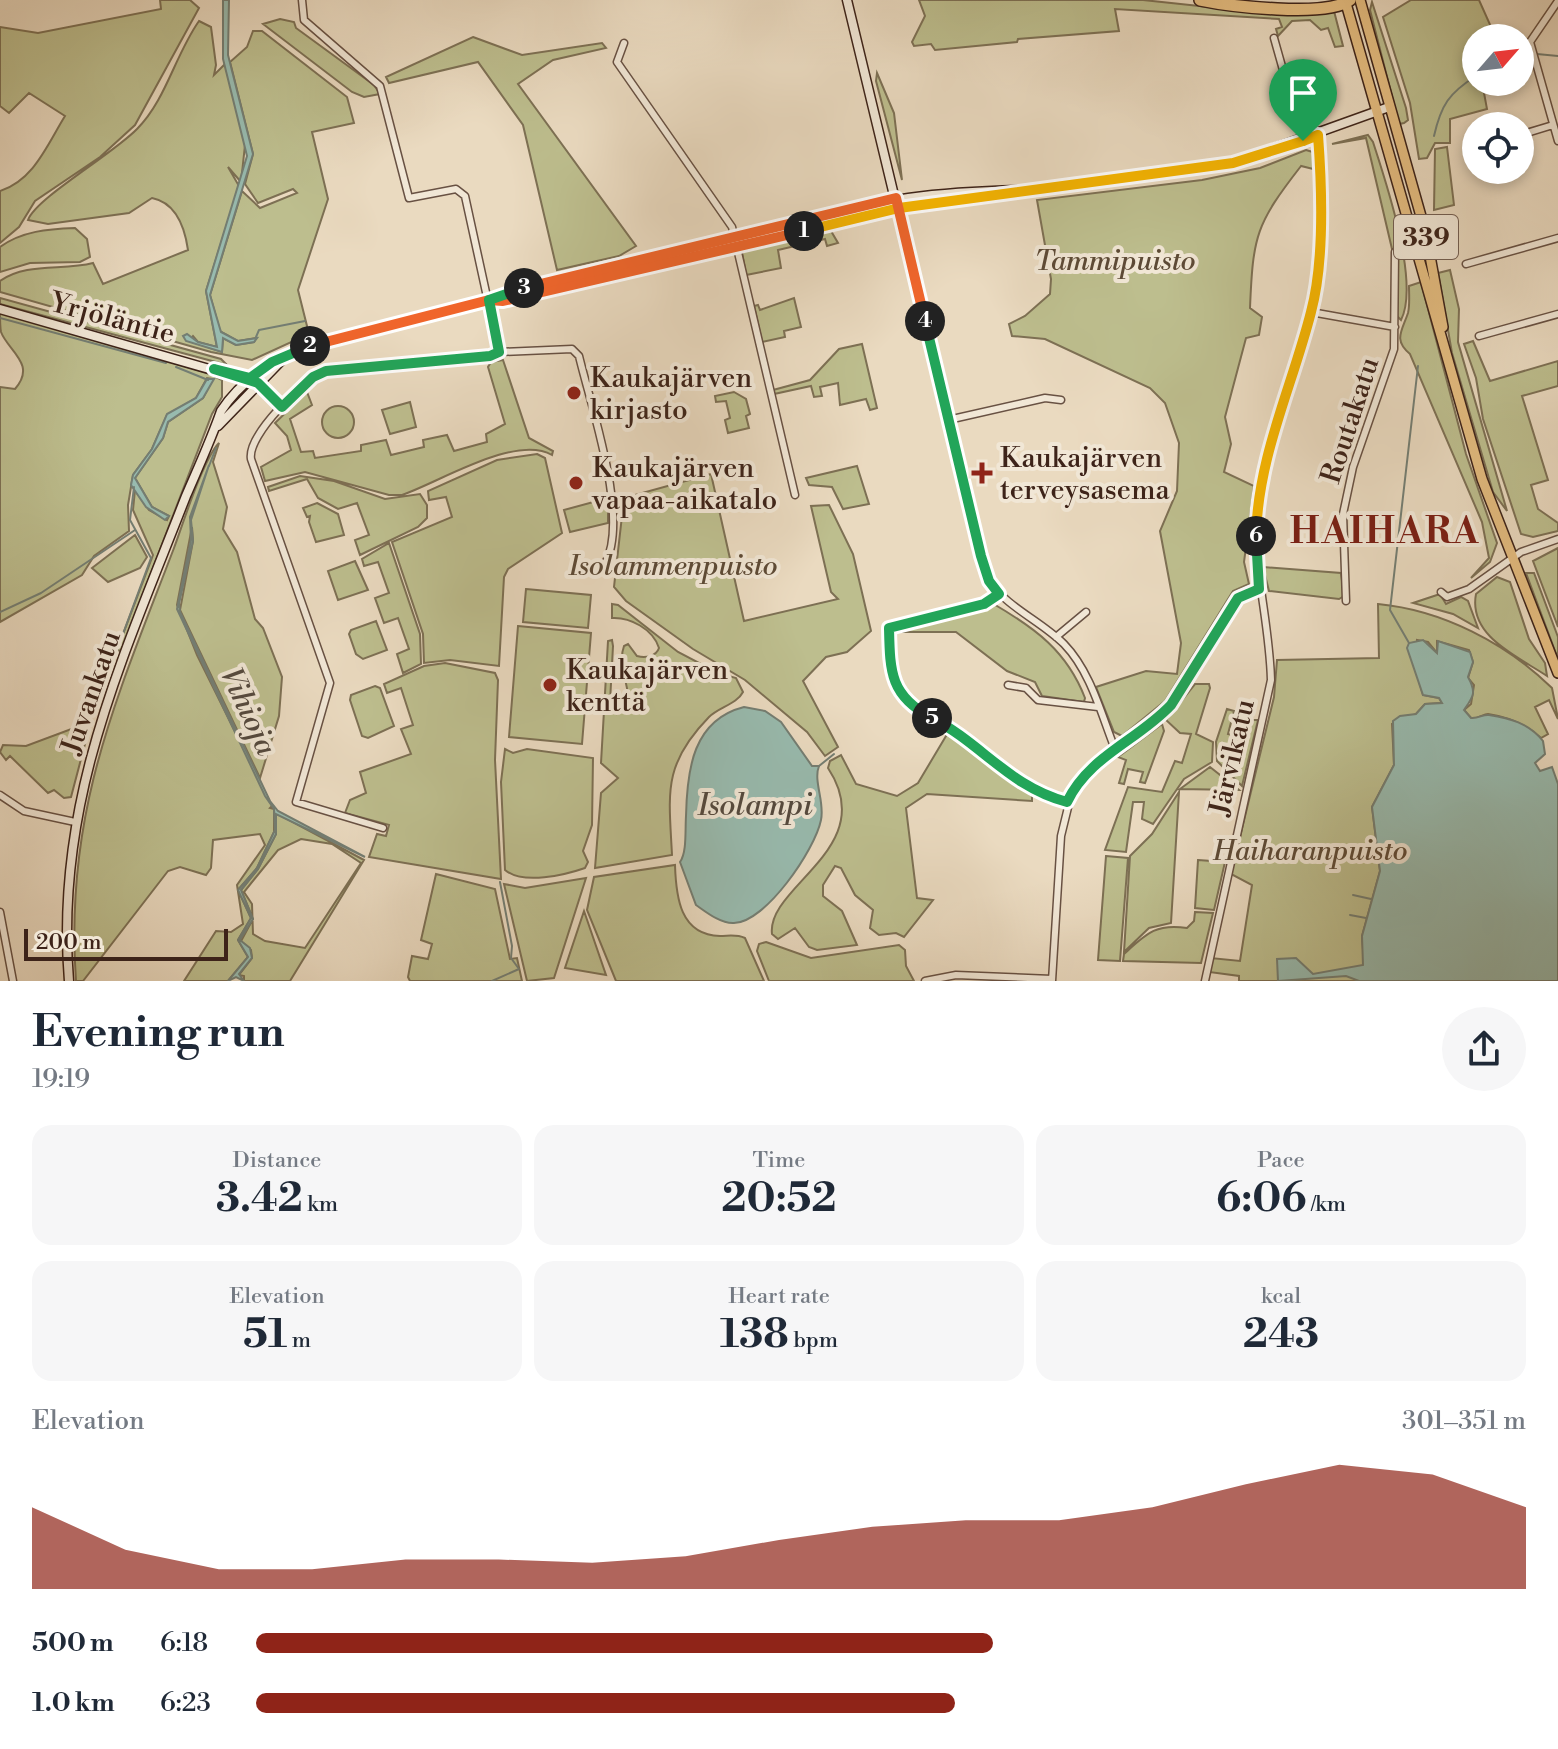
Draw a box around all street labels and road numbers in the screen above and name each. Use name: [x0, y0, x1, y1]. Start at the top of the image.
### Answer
road number: 339: [1394, 215, 1458, 259]
street label: Yrjöläntie: [45, 285, 179, 352]
street label: Routakatu: [1314, 353, 1387, 488]
street label: Juvankatu: [54, 626, 129, 760]
street label: Järvikatu: [1202, 696, 1263, 820]

